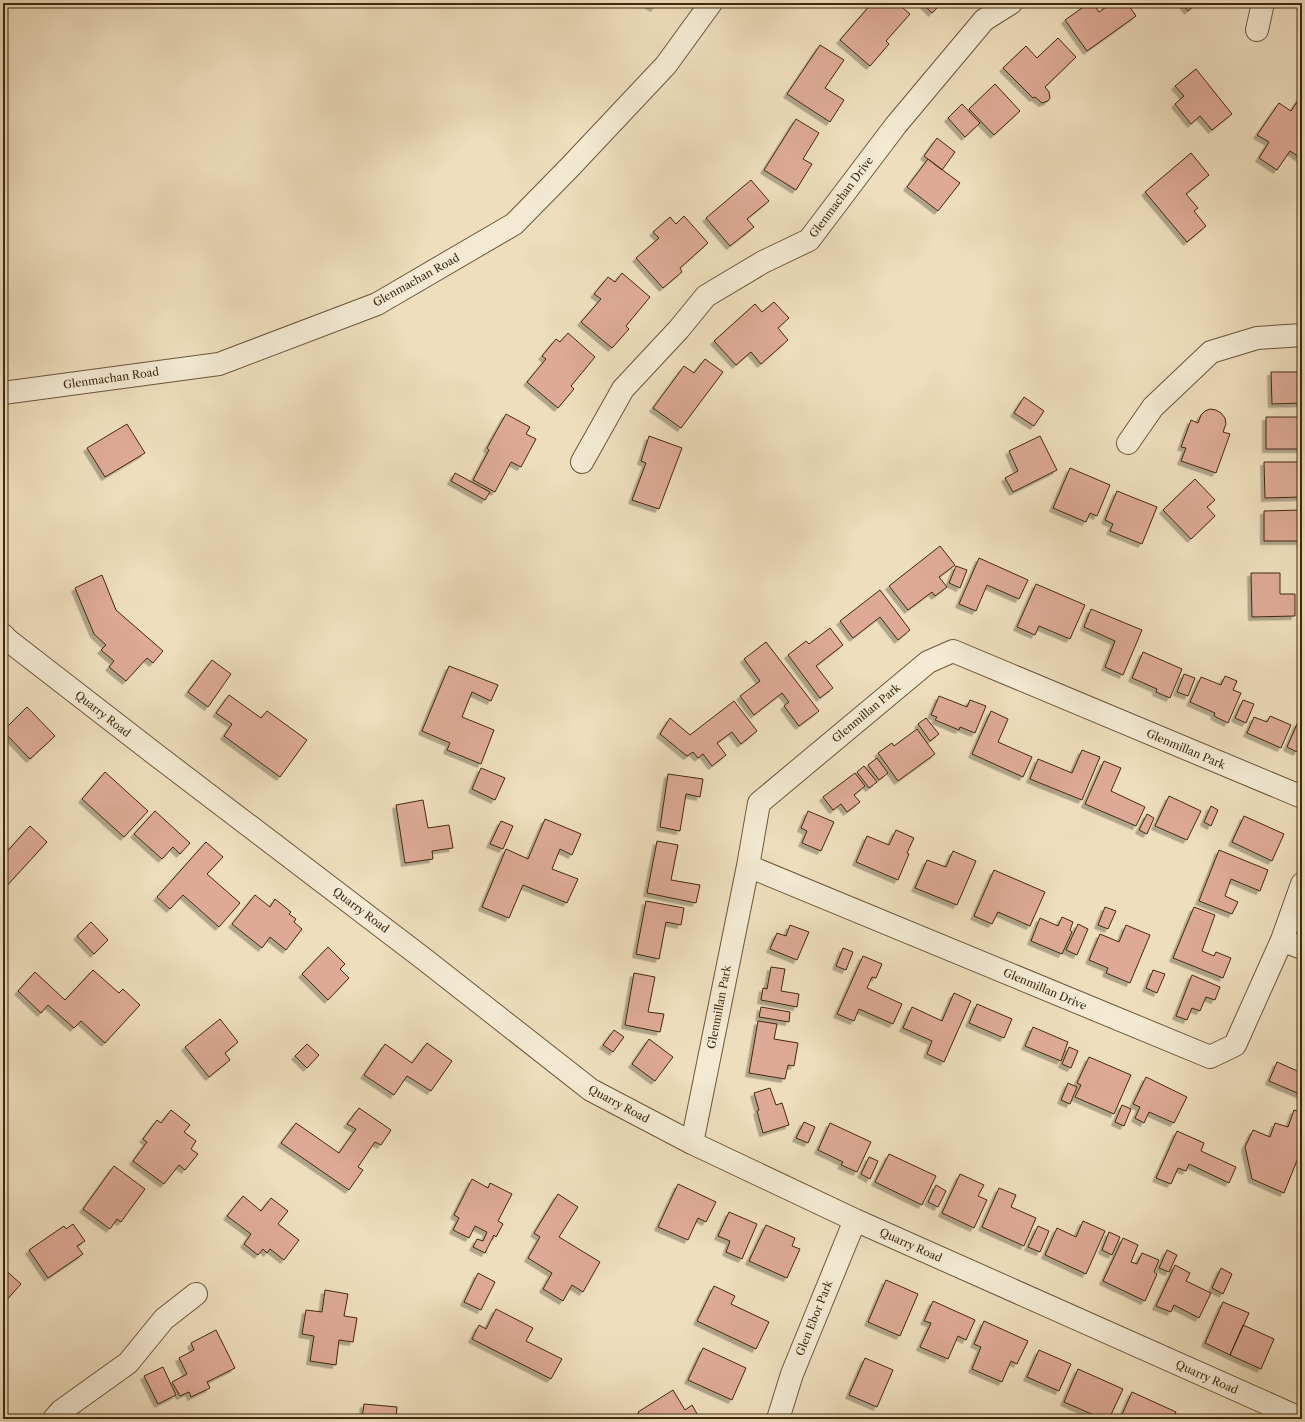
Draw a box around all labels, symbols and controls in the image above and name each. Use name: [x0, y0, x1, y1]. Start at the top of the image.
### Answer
street label: Glenmachan Drive: [806, 154, 876, 240]
street label: Glenmachan Road: [370, 250, 462, 310]
street label: Glenmachan Road: [62, 364, 160, 392]
street label: Glenmillan Park: [829, 680, 903, 746]
street label: Quarry Road: [72, 688, 134, 740]
street label: Glenmillan Park: [1144, 726, 1228, 772]
street label: Quarry Road: [330, 884, 392, 936]
street label: Glenmillan Park: [704, 963, 734, 1050]
street label: Glenmillan Drive: [1001, 965, 1089, 1013]
street label: Quarry Road: [586, 1082, 652, 1126]
street label: Quarry Road: [878, 1225, 945, 1265]
street label: Glen Ebor Park: [792, 1278, 836, 1358]
street label: Quarry Road: [1174, 1357, 1241, 1397]

